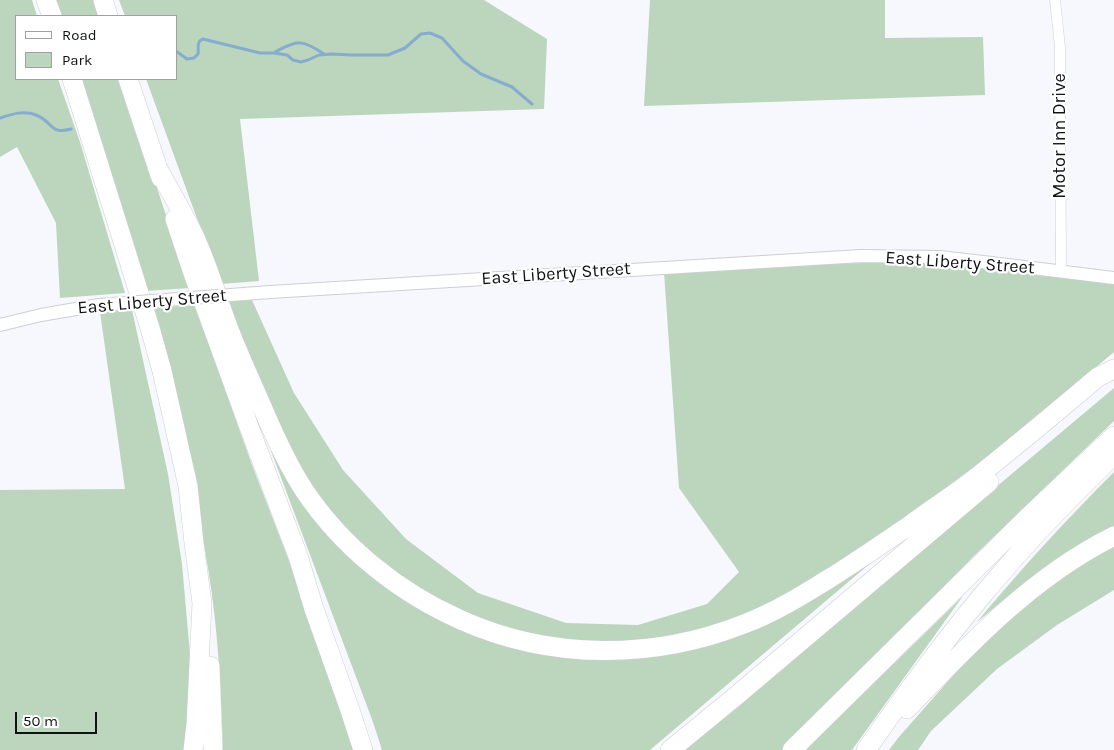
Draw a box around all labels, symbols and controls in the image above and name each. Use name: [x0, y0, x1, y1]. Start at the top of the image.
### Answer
legend: [15, 15, 178, 80]
text: Road: [62, 26, 97, 44]
text: Park: [62, 51, 92, 69]
street label: Motor Inn Drive: [1049, 73, 1071, 199]
street label: East Liberty Street: [885, 247, 1035, 279]
street label: East Liberty Street: [481, 258, 631, 290]
street label: East Liberty Street: [77, 285, 227, 319]
scale bar: [18, 702, 100, 734]
text: 50 m: [23, 712, 58, 730]

